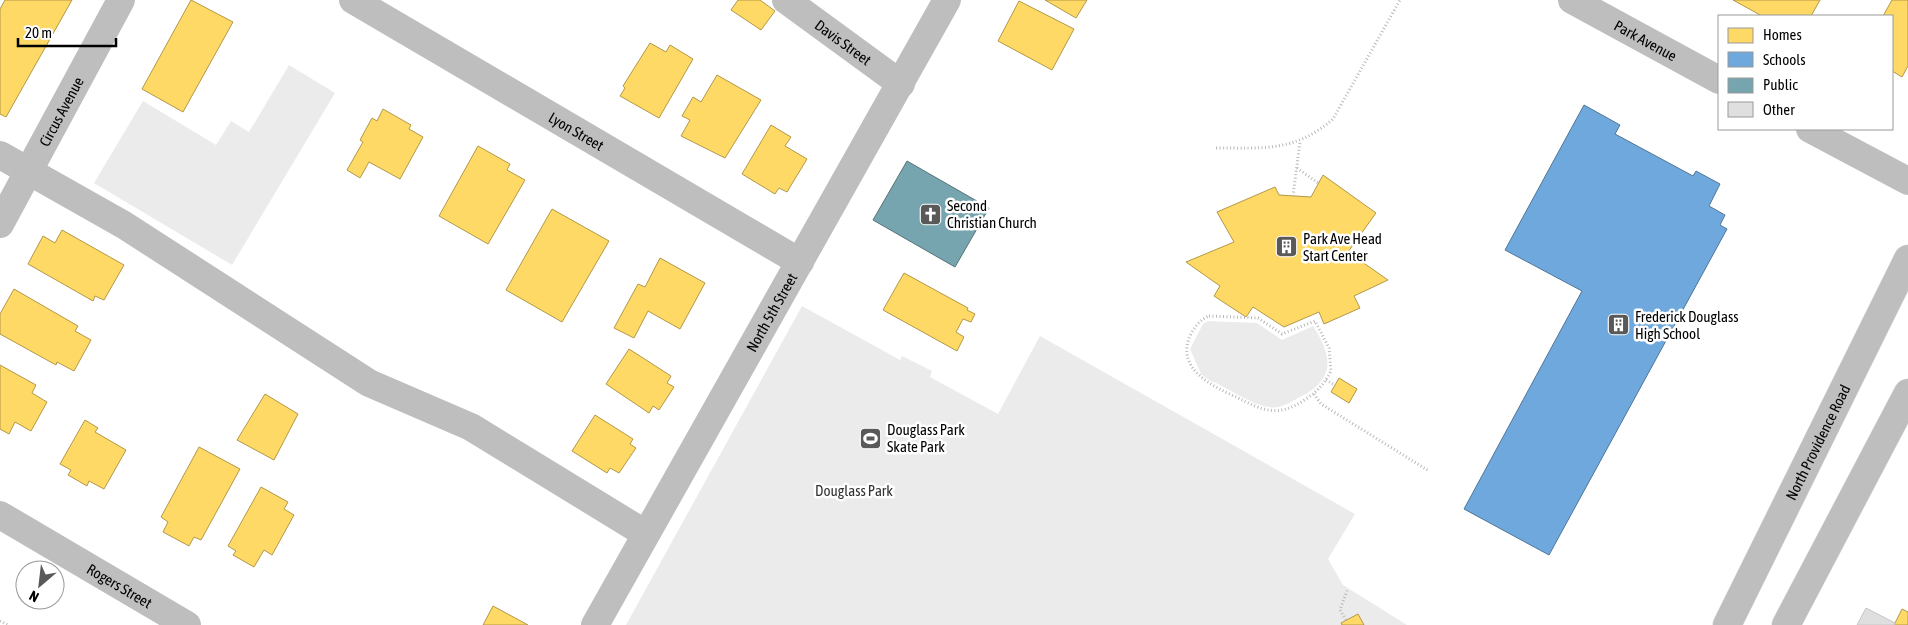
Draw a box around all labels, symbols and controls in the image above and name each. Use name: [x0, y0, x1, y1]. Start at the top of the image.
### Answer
scale bar: [18, 15, 115, 47]
legend: [1718, 15, 1893, 130]
street label: Davis Street: [812, 16, 875, 68]
street label: Park Avenue: [1612, 16, 1680, 64]
text: 20 m: [25, 24, 52, 41]
text: Homes: [1763, 26, 1802, 43]
text: Schools: [1763, 51, 1806, 68]
street label: Circus Avenue: [35, 74, 87, 149]
text: Public: [1763, 76, 1798, 93]
text: Other: [1763, 101, 1795, 118]
street label: Lyon Street: [546, 108, 607, 154]
place label: Second Christian Church: [947, 197, 1037, 231]
church icon: Second Christian Church: [919, 202, 943, 226]
place label: Park Ave Head Start Center: [1303, 230, 1382, 264]
building icon: Park Ave Head Start Center: [1275, 235, 1299, 259]
street label: North 5th Street: [742, 270, 800, 355]
place label: Frederick Douglass High School: [1635, 308, 1739, 342]
building icon: Frederick Douglass High School: [1607, 313, 1631, 337]
street label: North Providence Road: [1782, 382, 1853, 503]
place label: Douglass Park Skate Park: [887, 421, 965, 455]
sports icon: Douglass Park Skate Park: [859, 426, 883, 450]
park label: Douglass Park: [815, 482, 893, 499]
north arrow: [15, 560, 65, 610]
street label: Rogers Street: [84, 560, 155, 611]
text: N: [26, 587, 41, 605]

